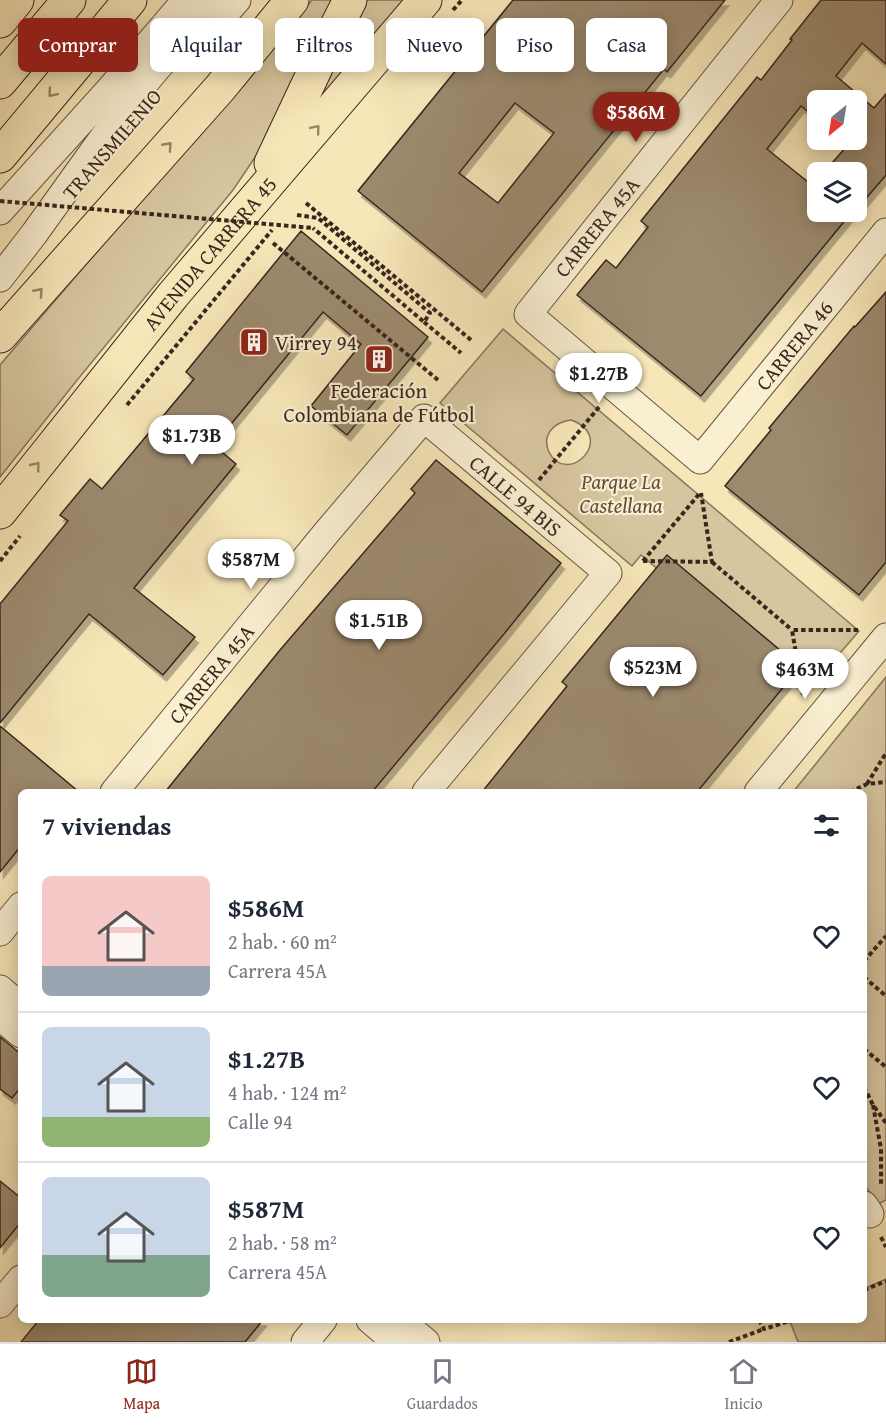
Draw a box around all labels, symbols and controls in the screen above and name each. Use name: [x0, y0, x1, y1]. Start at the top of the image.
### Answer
chip: Comprar: [18, 18, 138, 72]
chip: Alquilar: [150, 18, 263, 72]
chip: Filtros: [275, 18, 374, 72]
chip: Nuevo: [386, 18, 484, 72]
chip: Piso: [496, 18, 574, 72]
chip: Casa: [586, 18, 667, 72]
street label: TRANSMILENIO: [55, 82, 169, 206]
one-way arrow: [48, 86, 59, 97]
north arrow: [807, 90, 867, 150]
map controls: [807, 90, 867, 222]
pin: $586M: [594, 92, 678, 143]
text: $586M: [607, 97, 665, 126]
one-way arrow: [308, 125, 319, 136]
one-way arrow: [161, 143, 172, 153]
button: layers: [807, 162, 867, 222]
street label: AVENIDA CARRERA 45: [135, 169, 284, 337]
street label: CARRERA 45A: [547, 170, 647, 284]
one-way arrow: [32, 288, 43, 299]
street label: CARRERA 46: [748, 293, 840, 397]
building icon: Virrey 94: [238, 326, 270, 358]
place label: Virrey 94: [275, 327, 357, 358]
building icon: Federación Colombiana de Fútbol: [363, 343, 395, 375]
pin: $1.27B: [550, 353, 648, 404]
text: $1.27B: [569, 358, 629, 387]
place label: Federación Colombiana de Fútbol: [283, 375, 475, 430]
pin: $1.73B: [143, 415, 241, 466]
text: $1.73B: [162, 420, 222, 449]
street label: CALLE 94 BIS: [463, 447, 569, 544]
one-way arrow: [29, 462, 40, 473]
park label: Parque La Castellana: [580, 466, 663, 521]
pin: $587M: [209, 539, 293, 590]
text: $587M: [222, 544, 280, 573]
pin: $1.51B: [330, 600, 428, 651]
text: $1.51B: [349, 605, 409, 634]
street label: CARRERA 45A: [161, 617, 261, 730]
pin: $523M: [611, 647, 695, 698]
pin: $463M: [763, 649, 847, 700]
text: $523M: [624, 652, 682, 681]
text: $463M: [776, 654, 834, 683]
text: 7 viviendas: [42, 806, 172, 845]
icon: filters: [810, 809, 843, 842]
text: $586M: [228, 888, 304, 927]
icon: home: [90, 900, 162, 972]
icon: heart: [810, 920, 843, 953]
text: 2 hab. · 60 m²: [228, 927, 337, 956]
text: Carrera 45A: [228, 956, 327, 985]
text: $1.27B: [228, 1039, 305, 1078]
icon: home: [90, 1051, 162, 1123]
icon: heart: [810, 1071, 843, 1104]
text: 4 hab. · 124 m²: [228, 1078, 346, 1107]
text: Calle 94: [228, 1107, 293, 1136]
text: $587M: [228, 1189, 304, 1228]
icon: home: [90, 1201, 162, 1273]
icon: heart: [810, 1221, 843, 1254]
text: 2 hab. · 58 m²: [228, 1228, 337, 1257]
text: Carrera 45A: [228, 1257, 327, 1286]
tab: Mapa: [123, 1355, 160, 1415]
tab: Guardados: [407, 1355, 478, 1415]
tab: Inicio: [725, 1355, 763, 1415]

